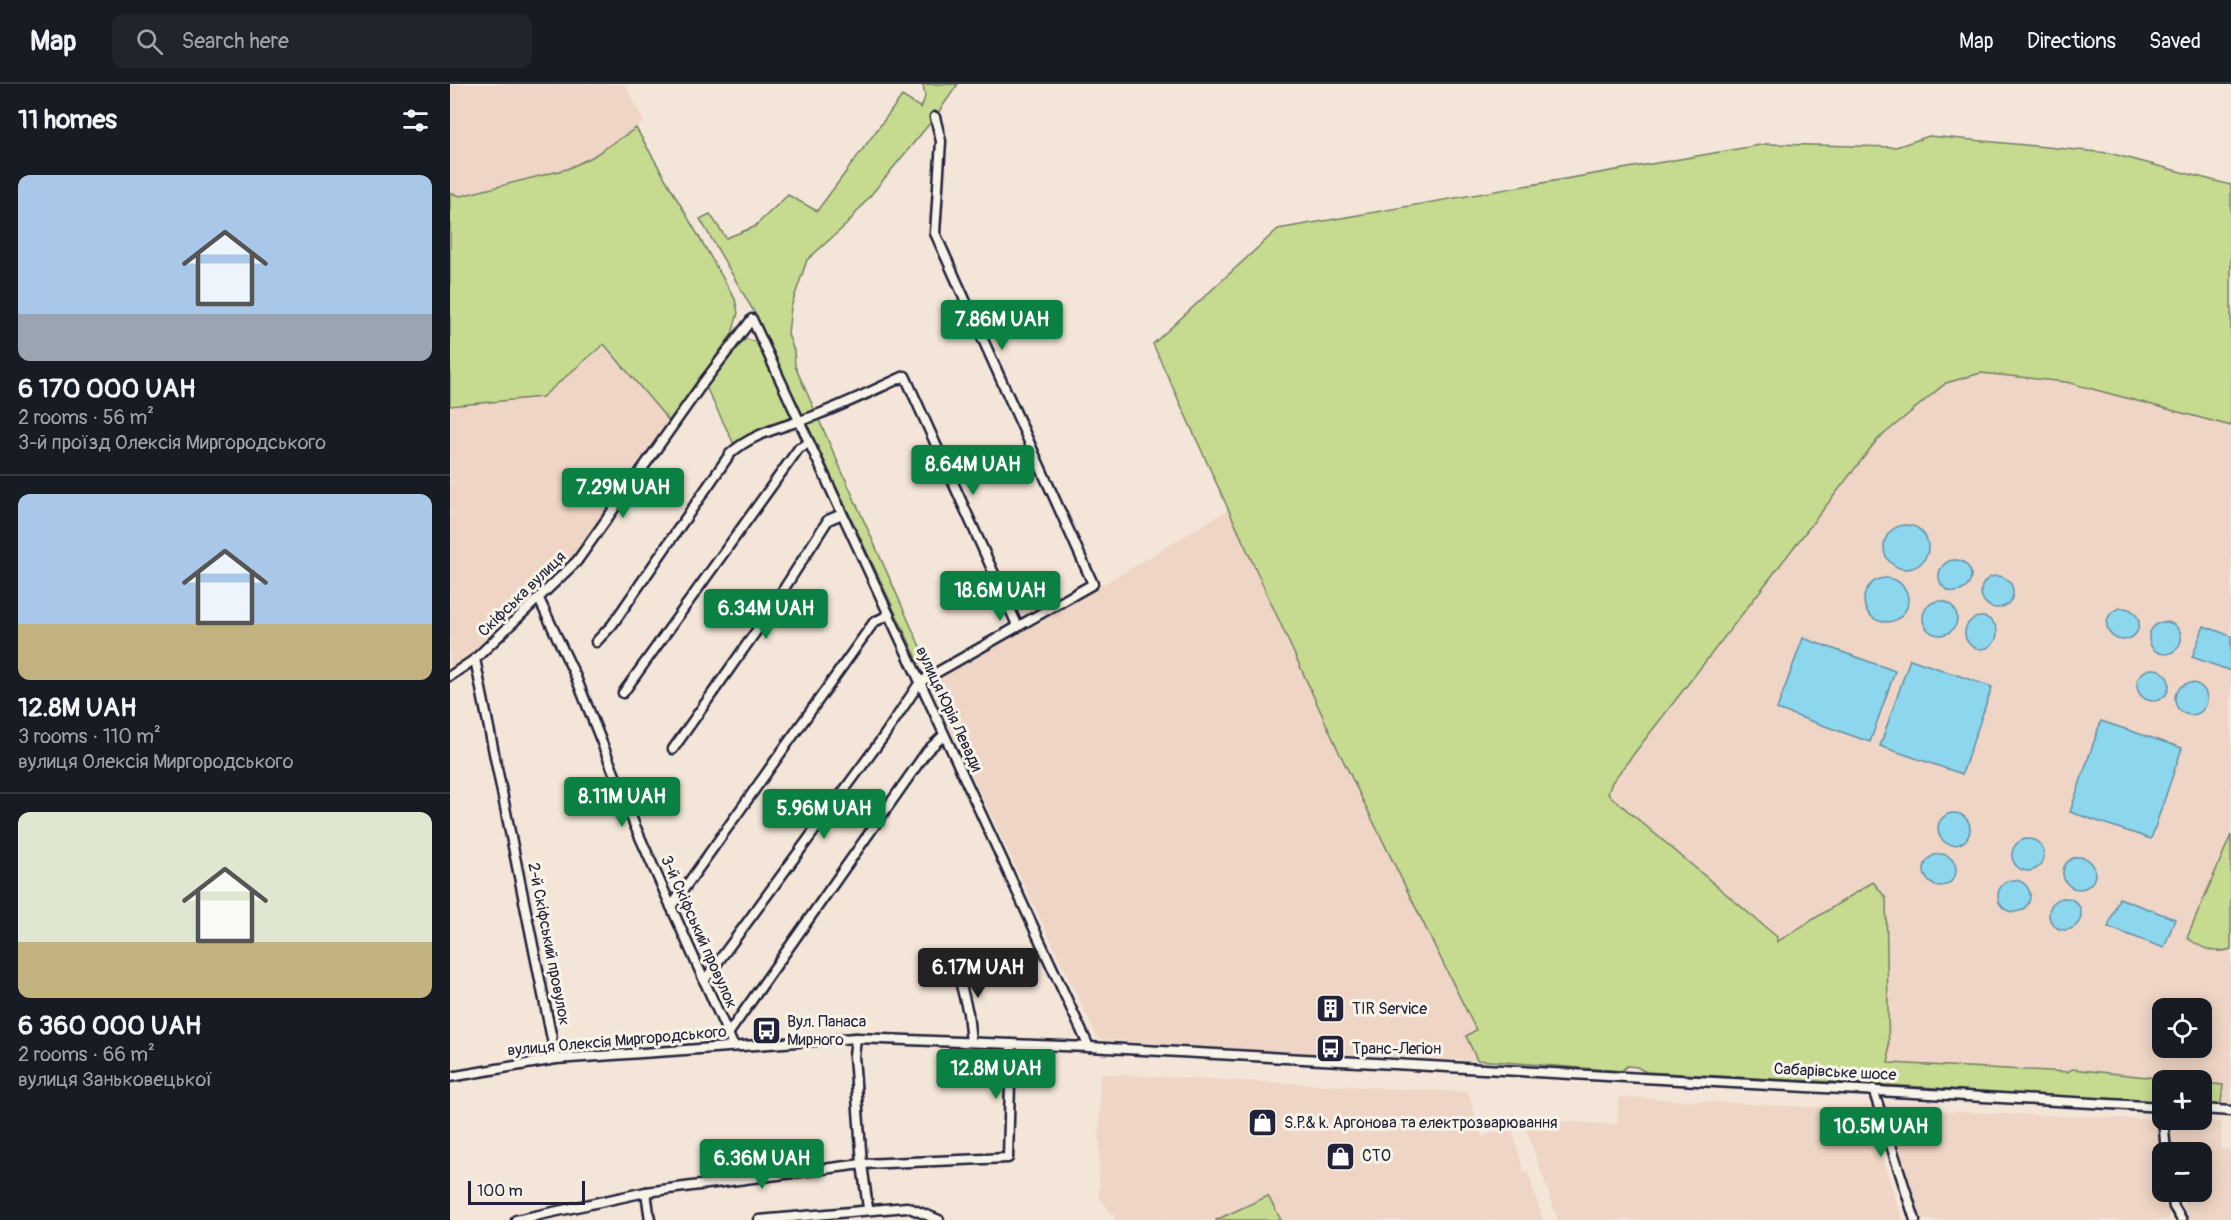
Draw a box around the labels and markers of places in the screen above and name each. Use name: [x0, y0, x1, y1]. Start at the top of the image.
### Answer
pin: 7.86M UAH: [933, 300, 1071, 351]
pin: 8.64M UAH: [904, 445, 1042, 496]
pin: 7.29M UAH: [554, 468, 692, 519]
pin: 18.6M UAH: [931, 571, 1069, 622]
pin: 6.34M UAH: [697, 589, 835, 640]
pin: 8.11M UAH: [553, 777, 691, 828]
pin: 5.96M UAH: [755, 789, 893, 840]
pin: 6.17M UAH: [909, 948, 1047, 999]
building icon: TIR Service: [1315, 993, 1347, 1025]
place label: TIR Service: [1352, 999, 1427, 1019]
place label: Вул. Панаса Мирного: [787, 1012, 866, 1050]
bus stop icon: Вул. Панаса Мирного: [750, 1015, 782, 1047]
bus stop icon: Транс-Легіон: [1315, 1033, 1347, 1065]
place label: Транс-Легіон: [1352, 1039, 1441, 1059]
pin: 12.8M UAH: [927, 1049, 1065, 1100]
shop icon: S.P.& k. Аргонова та електрозварювання: [1247, 1107, 1279, 1139]
pin: 10.5M UAH: [1812, 1107, 1950, 1158]
place label: S.P.& k. Аргонова та електрозварювання: [1284, 1113, 1558, 1133]
pin: 6.36M UAH: [693, 1139, 831, 1190]
shop icon: СТО: [1325, 1140, 1357, 1172]
place label: СТО: [1362, 1146, 1391, 1166]

